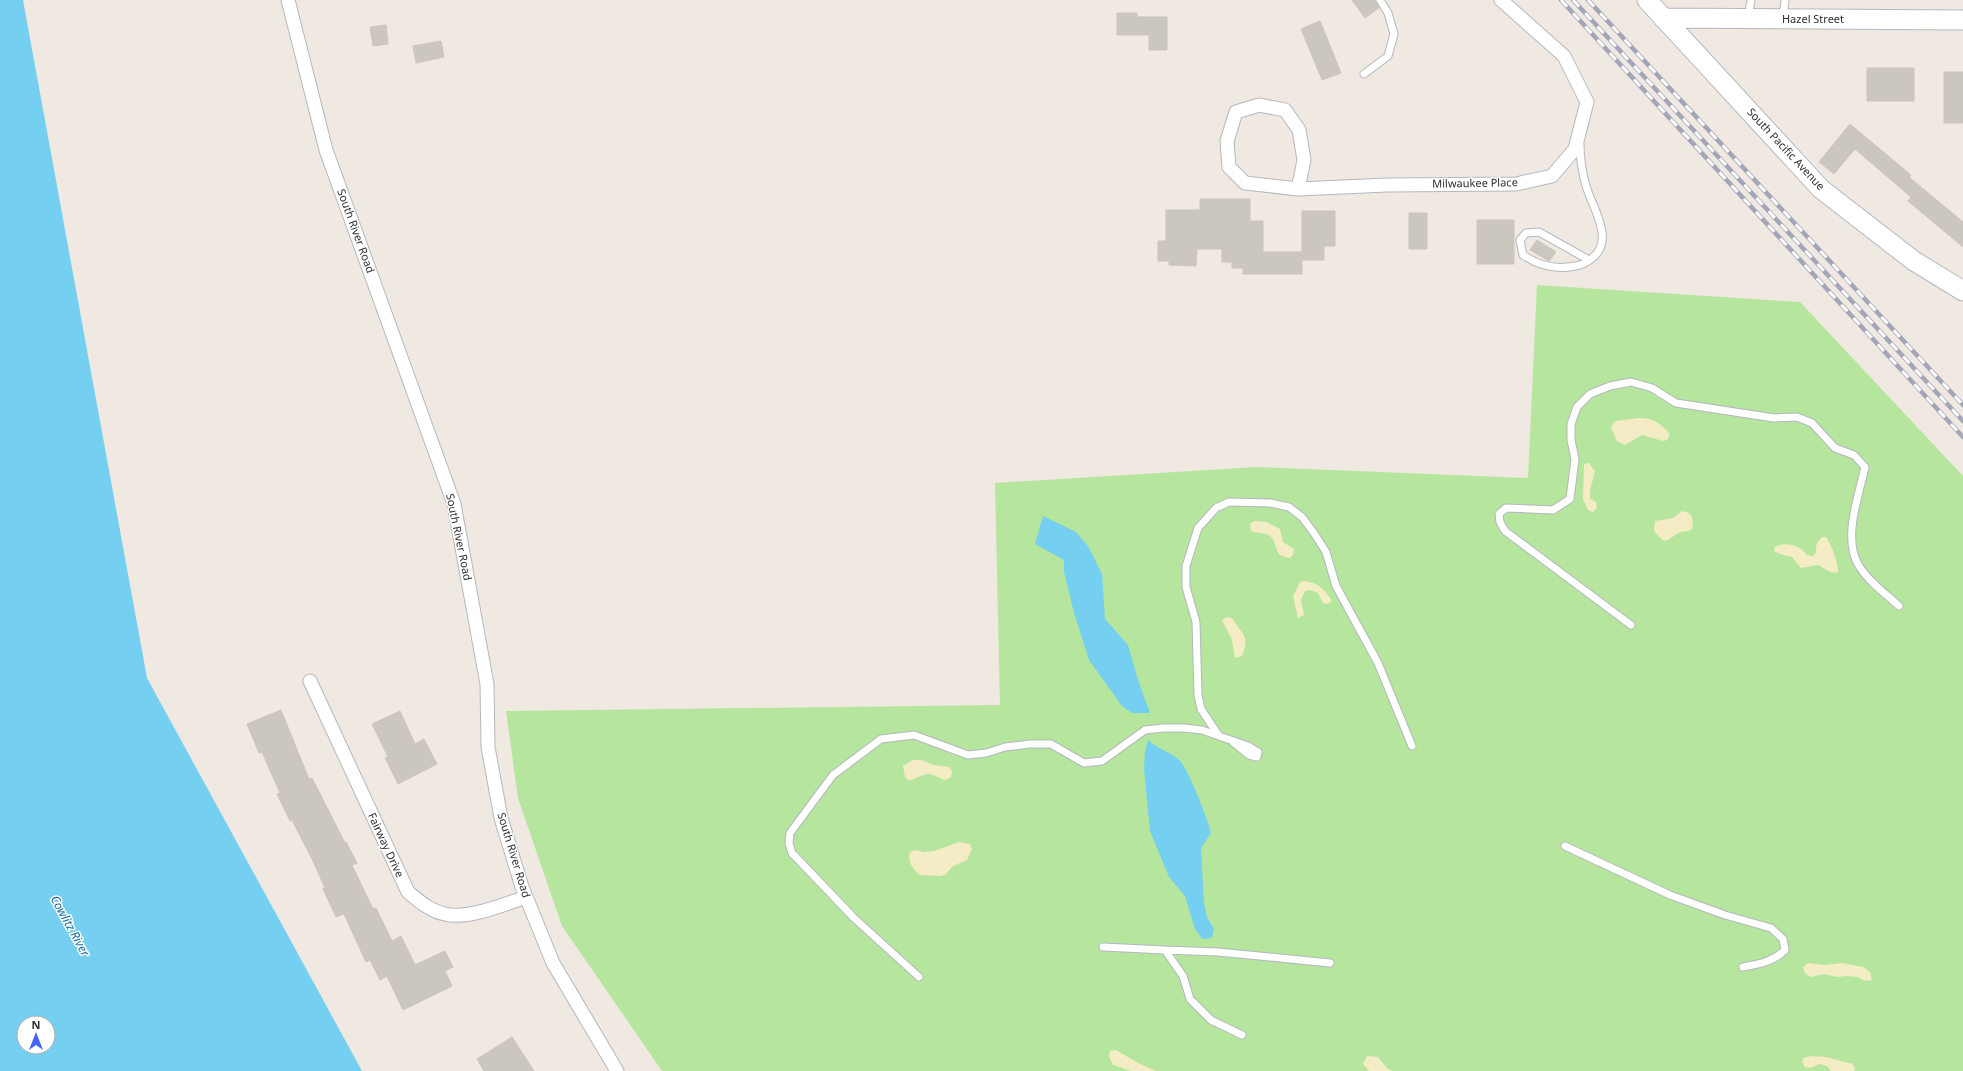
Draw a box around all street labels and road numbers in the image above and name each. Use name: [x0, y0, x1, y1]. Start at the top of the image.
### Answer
street label: Hazel Street: [1782, 11, 1844, 26]
street label: South Pacific Avenue: [1744, 104, 1828, 193]
street label: Milwaukee Place: [1432, 174, 1518, 191]
street label: South River Road: [334, 187, 379, 275]
street label: South River Road: [443, 492, 476, 582]
street label: Fairway Drive: [365, 810, 408, 880]
street label: South River Road: [494, 810, 535, 899]

